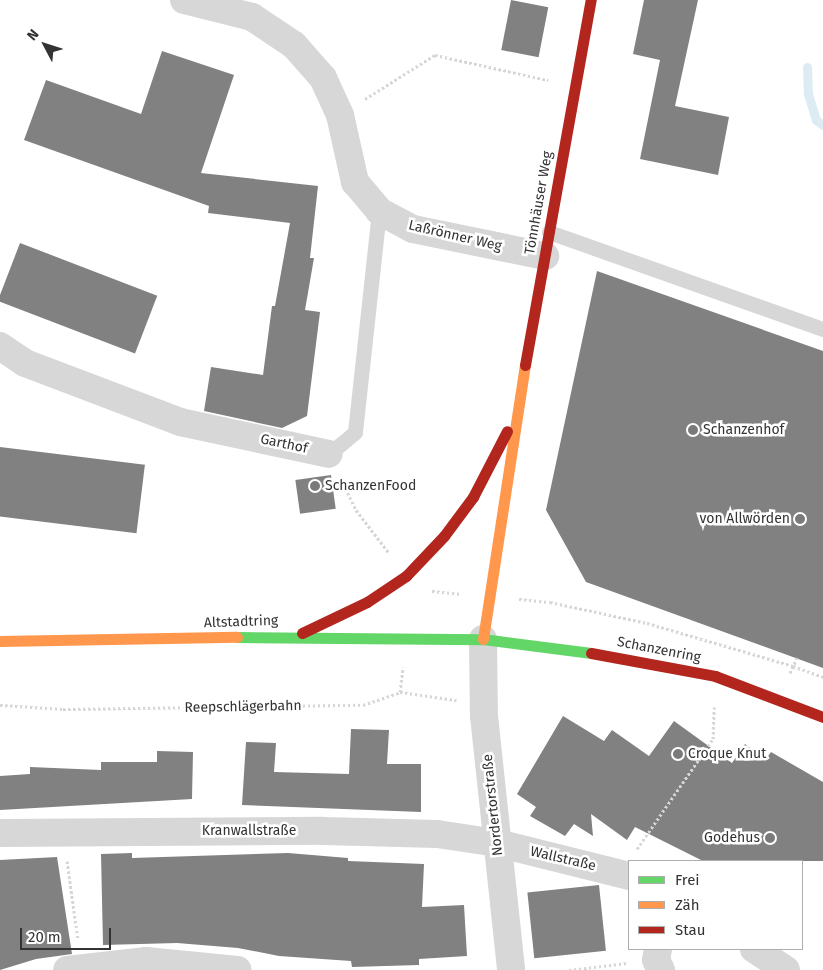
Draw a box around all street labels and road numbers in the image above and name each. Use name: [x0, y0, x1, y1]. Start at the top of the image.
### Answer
street label: Tönnhäuser Weg: [522, 150, 556, 256]
street label: Laßrönner Weg: [407, 217, 503, 255]
street label: Garthof: [259, 431, 309, 457]
street label: Altstadtring: [203, 612, 279, 632]
street label: Schanzenring: [616, 634, 702, 666]
street label: Reepschlägerbahn: [184, 698, 302, 716]
street label: Nordertorstraße: [479, 753, 507, 857]
street label: Kranwallstraße: [202, 823, 296, 839]
street label: Wallstraße: [529, 843, 597, 875]

